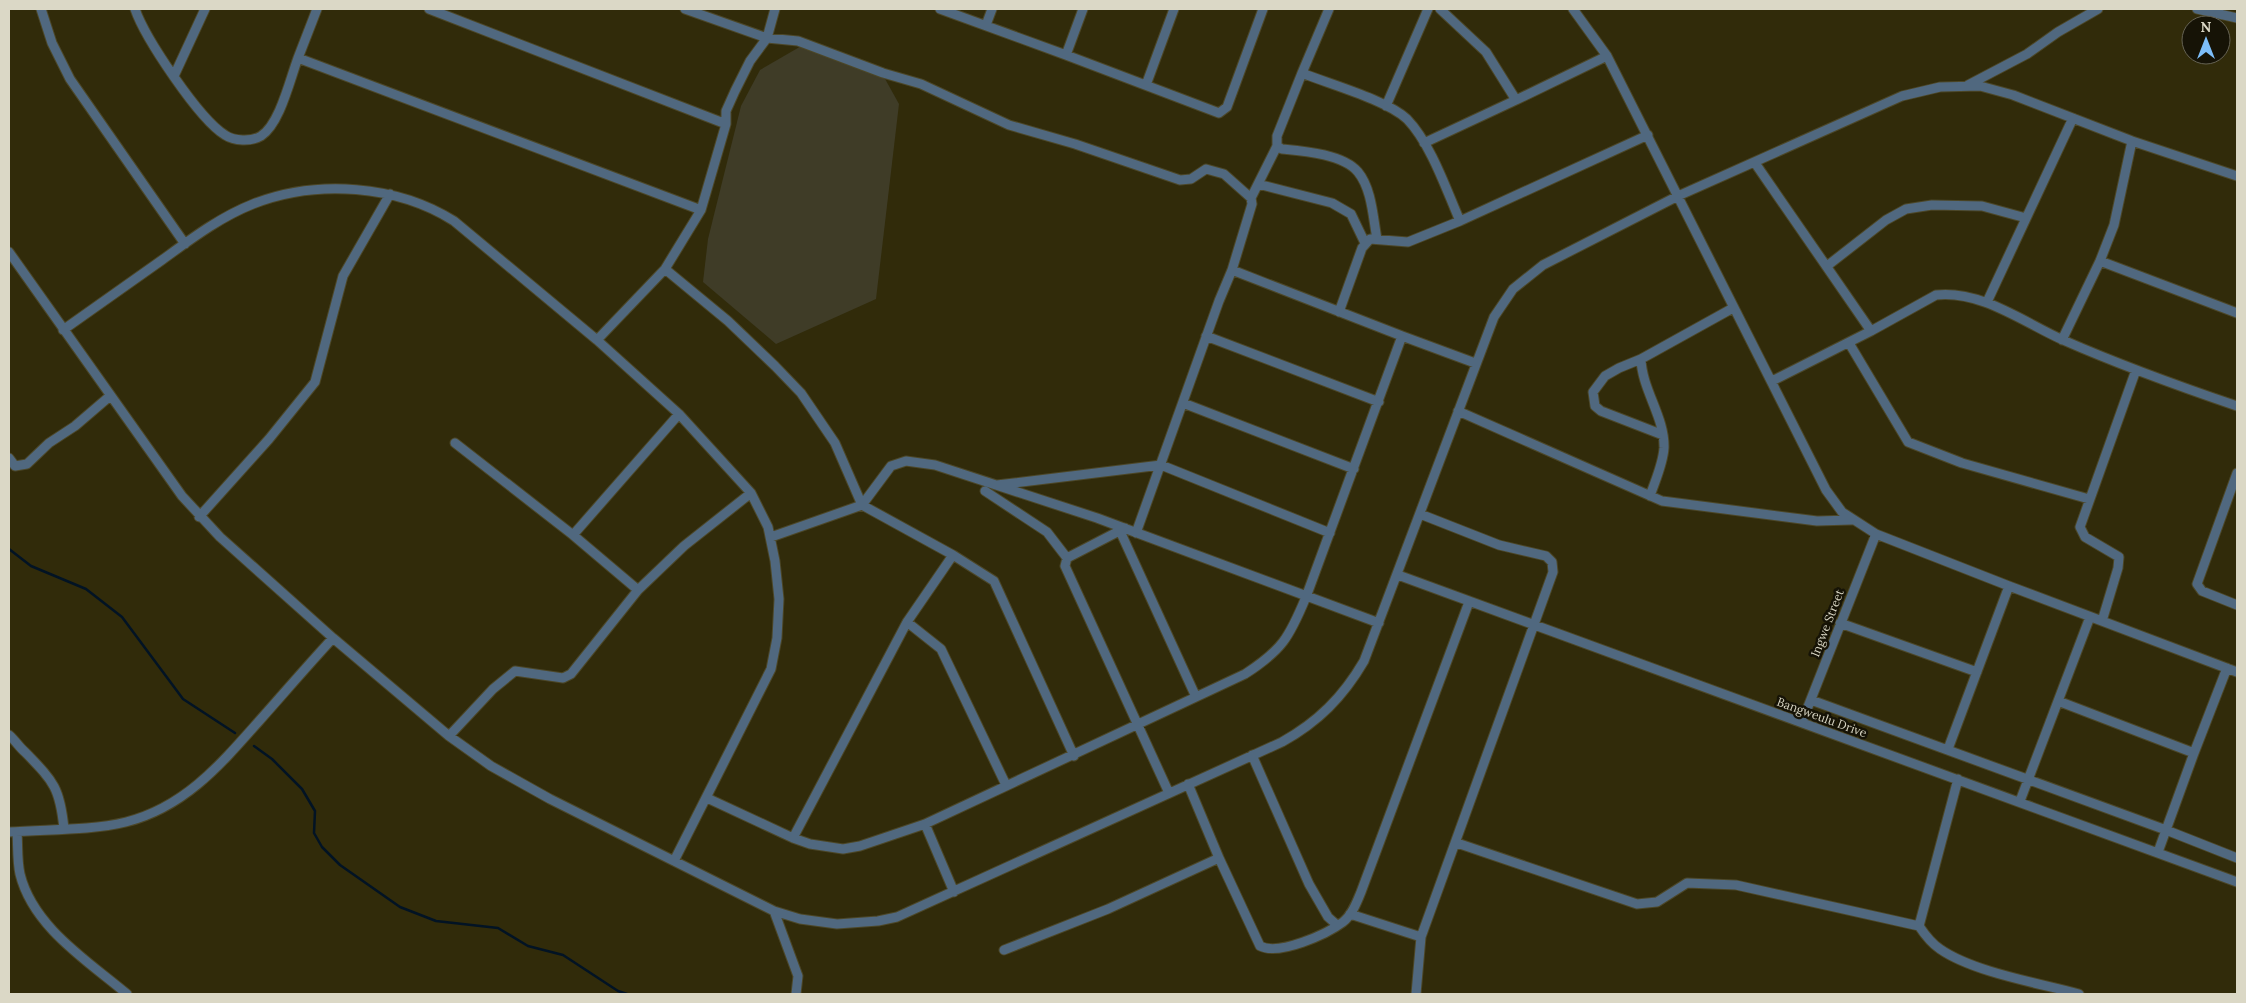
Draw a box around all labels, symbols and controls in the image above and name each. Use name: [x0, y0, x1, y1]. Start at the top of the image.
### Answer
north arrow: [2181, 15, 2231, 65]
text: N: [2201, 18, 2212, 36]
street label: Ingwe Street: [1807, 587, 1847, 659]
street label: Bangweulu Drive: [1775, 694, 1869, 740]

